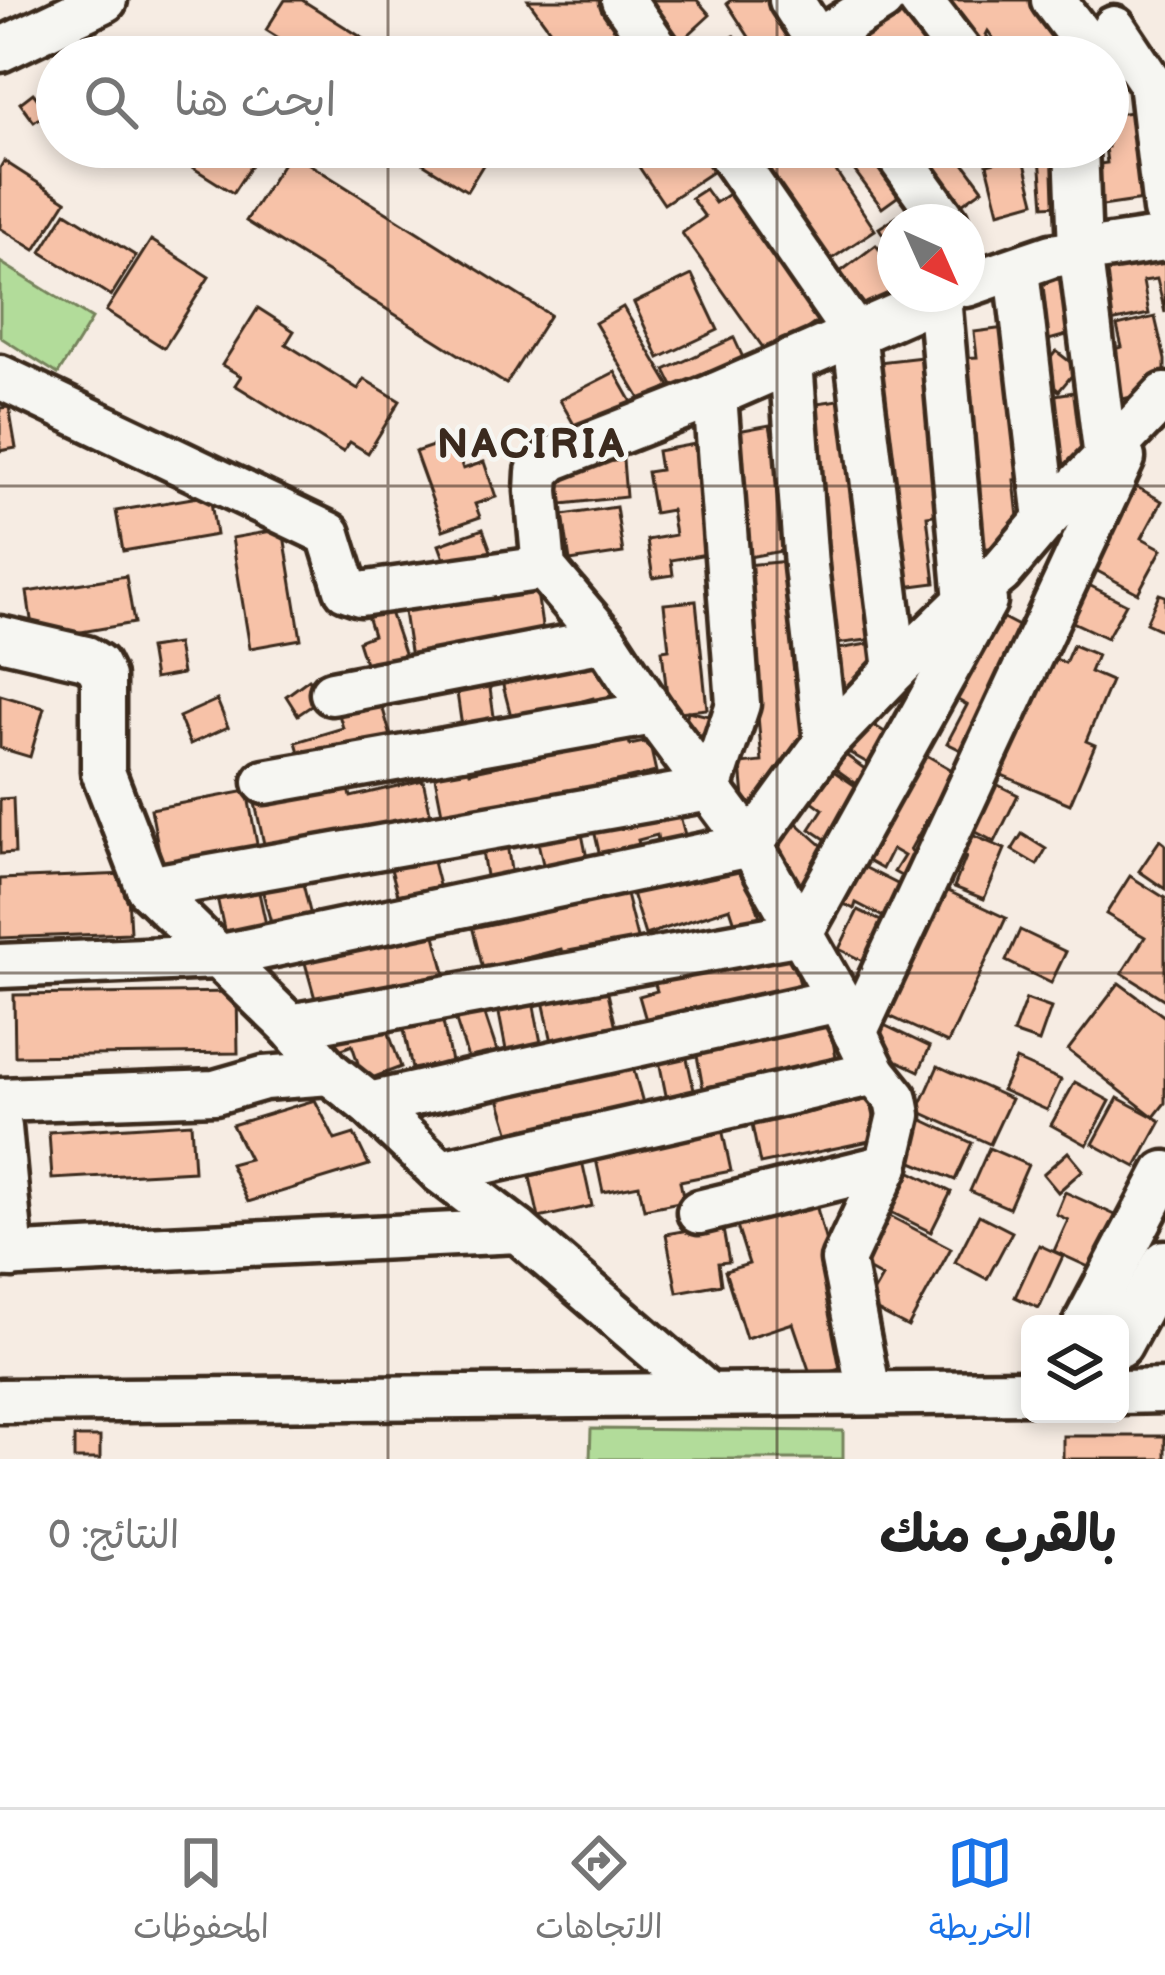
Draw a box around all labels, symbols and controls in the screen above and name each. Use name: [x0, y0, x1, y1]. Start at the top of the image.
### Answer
search box: [36, 36, 1129, 168]
icon: search: [78, 69, 144, 135]
text: ابحث هنا: [174, 74, 337, 129]
north arrow: [877, 204, 985, 312]
district label: NACIRIA: [437, 420, 627, 471]
map controls: [1021, 1315, 1129, 1423]
button: layers: [1021, 1315, 1129, 1423]
text: بالقرب منك: [880, 1505, 1117, 1566]
text: النتائج: 0: [48, 1513, 179, 1560]
tab: المحفوظات: [133, 1830, 269, 1956]
tab: الاتجاهات: [535, 1830, 663, 1956]
tab: الخريطة: [929, 1830, 1032, 1956]

